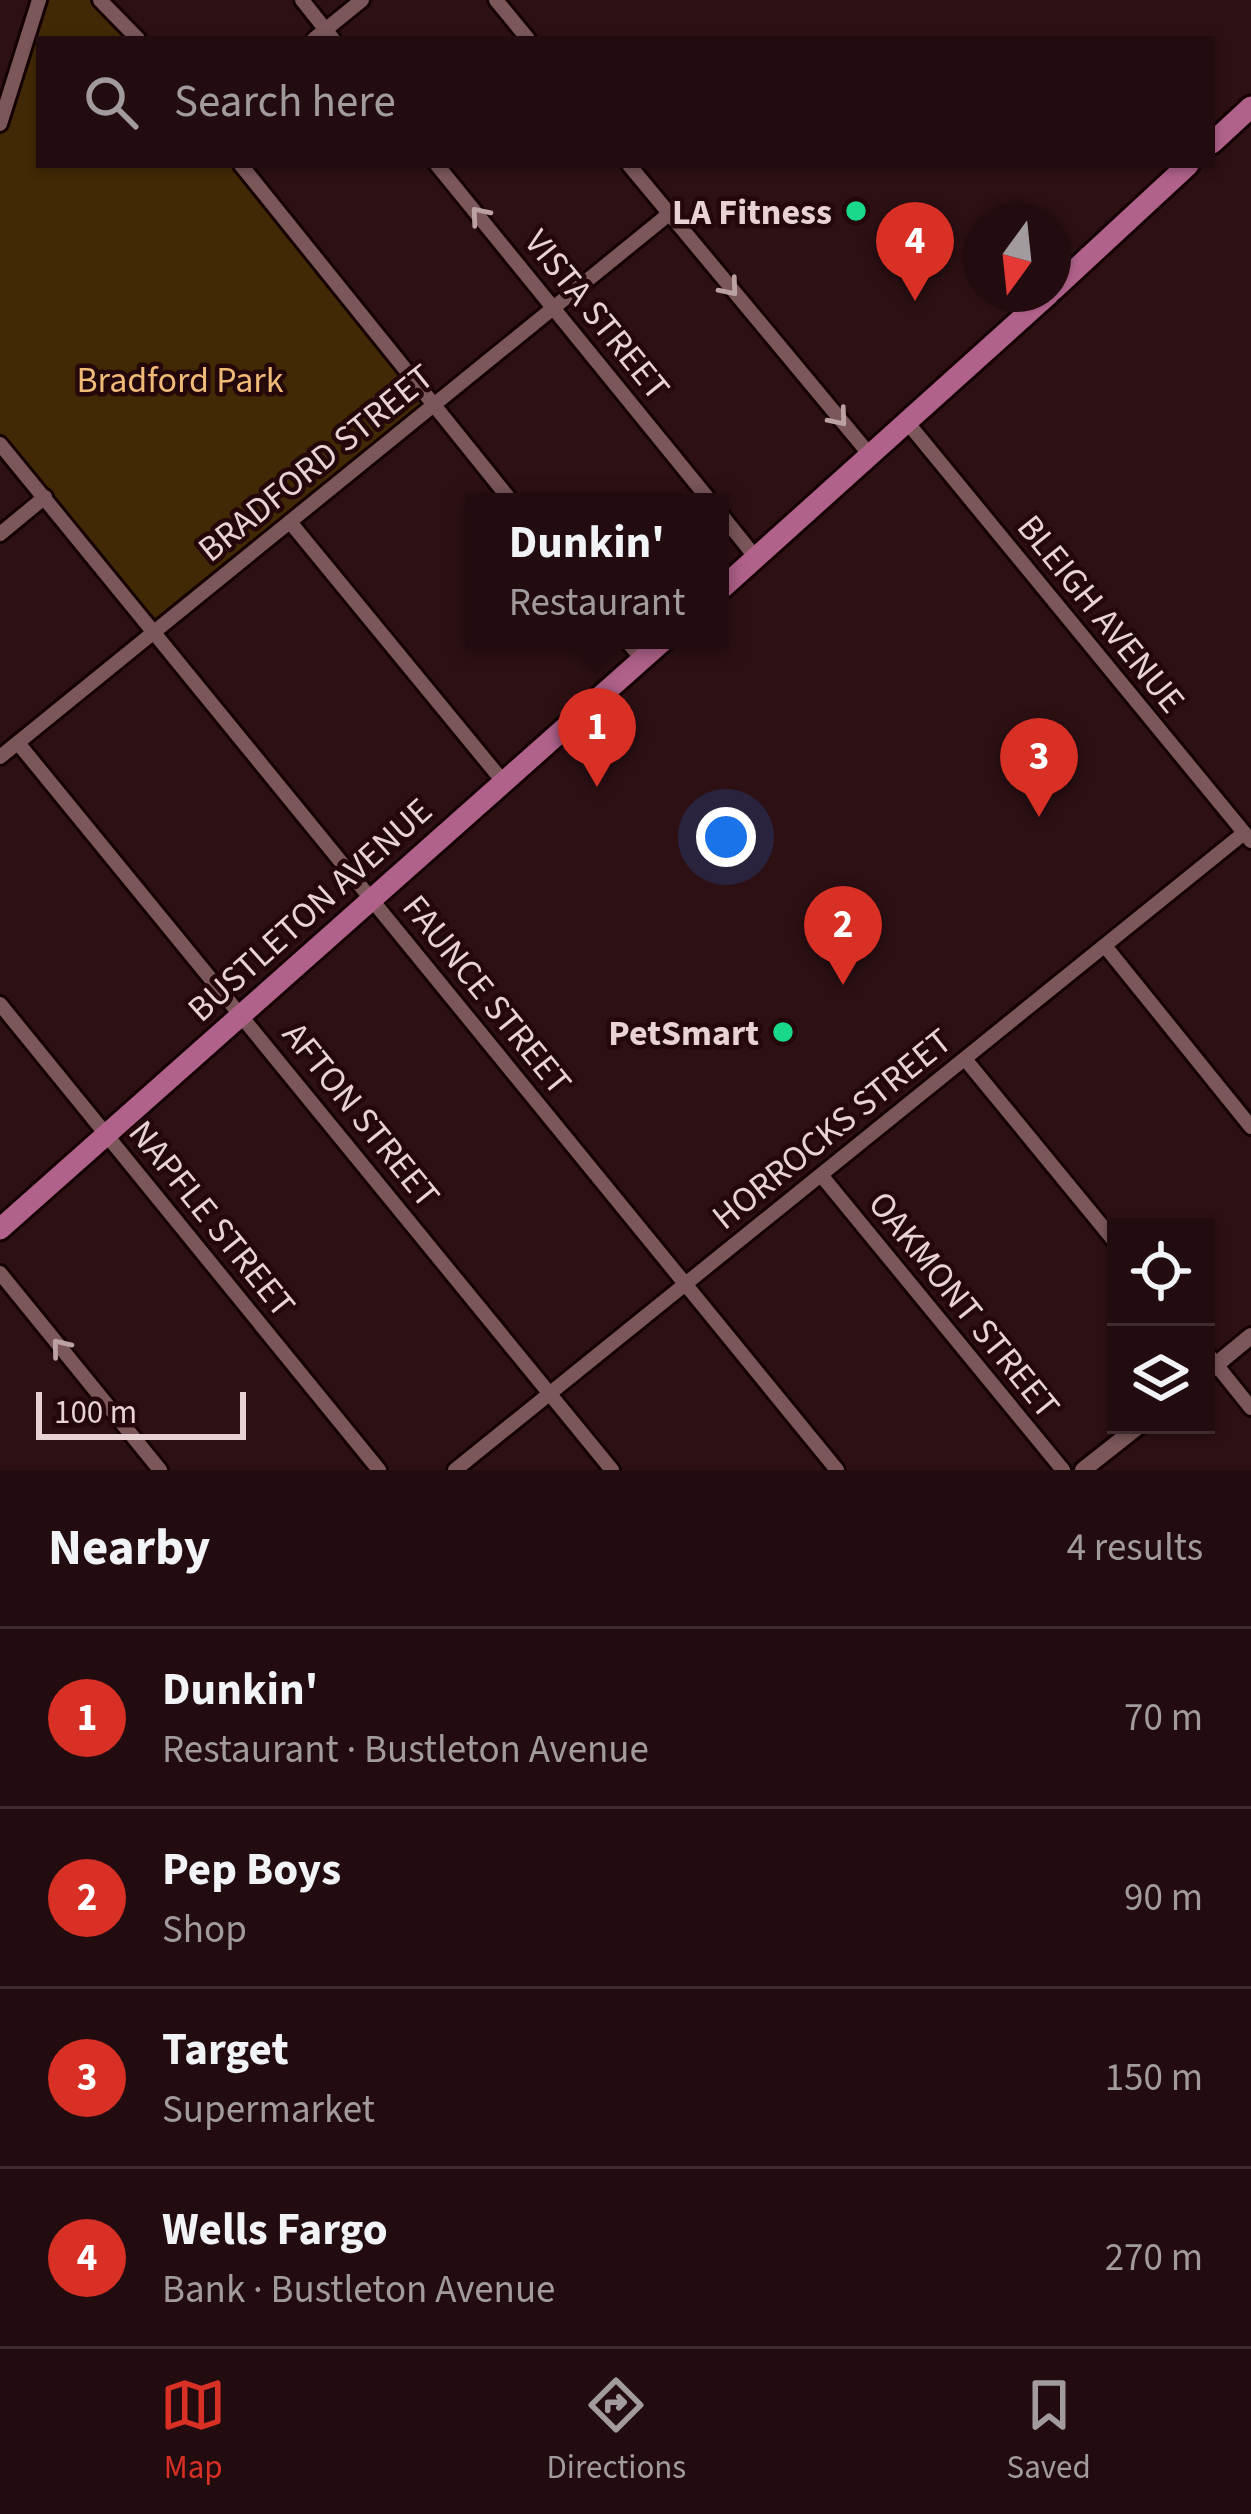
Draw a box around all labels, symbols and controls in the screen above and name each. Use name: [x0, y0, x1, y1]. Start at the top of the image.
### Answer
search box: [36, 36, 1215, 168]
icon: search: [78, 69, 144, 135]
text: Search here: [174, 70, 396, 134]
place label: LA Fitness: [672, 187, 832, 238]
marker: LA Fitness: [843, 198, 869, 224]
pin: 4: [876, 202, 954, 301]
north arrow: [963, 204, 1071, 312]
one-way arrow: [471, 207, 493, 229]
street label: VISTA STREET: [512, 219, 682, 411]
one-way arrow: [716, 274, 737, 296]
street label: BRADFORD STREET: [187, 352, 445, 574]
park label: Bradford Park: [76, 355, 284, 406]
one-way arrow: [824, 404, 846, 426]
popup: [465, 493, 729, 649]
street label: BLEIGH AVENUE: [1005, 504, 1197, 724]
text: Dunkin': [509, 511, 665, 575]
text: Restaurant: [509, 575, 685, 631]
pin: 1: [558, 688, 636, 787]
pin: 3: [1000, 718, 1078, 817]
street label: BUSTLETON AVENUE: [177, 786, 443, 1034]
your location: [696, 807, 756, 867]
street label: FAUNCE STREET: [390, 884, 583, 1106]
pin: 2: [804, 886, 882, 985]
place label: PetSmart: [608, 1008, 759, 1059]
street label: AFTON STREET: [270, 1011, 452, 1219]
street label: HORROCKS STREET: [701, 1016, 963, 1242]
marker: PetSmart: [770, 1019, 796, 1045]
street label: NAPFLE STREET: [116, 1110, 307, 1328]
street label: OAKMONT STREET: [856, 1180, 1072, 1430]
map controls: [1107, 1218, 1215, 1434]
button: locate: [1107, 1218, 1215, 1326]
button: layers: [1107, 1326, 1215, 1434]
one-way arrow: [53, 1338, 74, 1360]
scale bar: [36, 1386, 246, 1439]
text: 100 m: [54, 1389, 137, 1436]
text: Nearby: [48, 1512, 210, 1584]
text: 4 results: [1067, 1520, 1203, 1576]
text: Dunkin': [162, 1658, 318, 1722]
text: 1: [77, 1690, 97, 1746]
text: 70 m: [1124, 1690, 1203, 1746]
text: Restaurant · Bustleton Avenue: [162, 1722, 649, 1778]
text: Pep Boys: [162, 1838, 341, 1902]
text: 2: [77, 1870, 97, 1926]
text: 90 m: [1124, 1870, 1203, 1926]
text: Shop: [162, 1902, 247, 1958]
text: Target: [162, 2018, 289, 2082]
text: 3: [77, 2050, 97, 2106]
text: 150 m: [1105, 2050, 1203, 2106]
text: Supermarket: [162, 2082, 375, 2138]
text: Wells Fargo: [162, 2198, 388, 2262]
text: 4: [77, 2230, 97, 2286]
text: 270 m: [1105, 2230, 1203, 2286]
text: Bank · Bustleton Avenue: [162, 2262, 555, 2318]
tab: Map: [160, 2372, 226, 2491]
tab: Directions: [547, 2372, 686, 2491]
tab: Saved: [1007, 2372, 1091, 2491]

